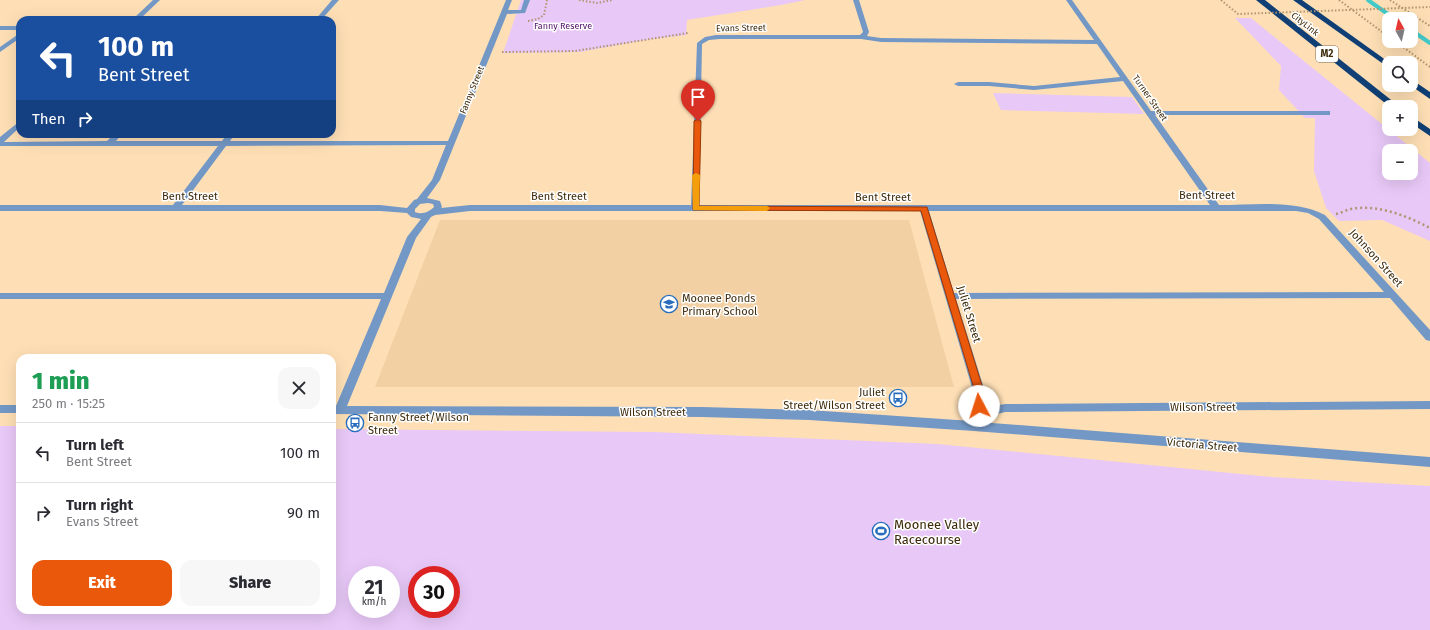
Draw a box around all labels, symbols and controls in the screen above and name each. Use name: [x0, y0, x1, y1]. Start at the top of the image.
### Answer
street label: CityLink: [1289, 10, 1321, 38]
north arrow: [1382, 12, 1418, 48]
map controls: [1382, 12, 1418, 180]
park label: Fanny Reserve: [534, 21, 592, 31]
street label: Evans Street: [716, 23, 767, 33]
text: 100 m: [98, 30, 174, 63]
icon: left: [32, 32, 84, 84]
road number: M2: [1316, 46, 1338, 62]
button: search: [1382, 56, 1418, 92]
text: Bent Street: [98, 64, 189, 86]
street label: Fanny Street: [458, 64, 486, 115]
street label: Turner Street: [1131, 73, 1170, 123]
pin: [681, 80, 715, 121]
icon: arrive: [687, 86, 709, 108]
button: +: [1382, 100, 1418, 136]
icon: right: [74, 108, 96, 130]
text: Then: [32, 110, 66, 128]
button: −: [1382, 144, 1418, 180]
street label: Bent Street: [1179, 189, 1235, 202]
street label: Bent Street: [162, 190, 218, 203]
street label: Bent Street: [531, 190, 587, 203]
street label: Bent Street: [855, 191, 911, 204]
street label: Johnson Street: [1347, 226, 1405, 290]
street label: Juliet Street: [954, 284, 984, 344]
place label: Moonee Ponds Primary School: [682, 292, 757, 318]
school or university icon: Moonee Ponds Primary School: [659, 294, 679, 314]
text: 1 min: [32, 367, 90, 395]
button: close: [278, 367, 320, 409]
position arrow: [958, 385, 1000, 427]
place label: Juliet Street/Wilson Street: [783, 386, 885, 412]
bus stop icon: Juliet Street/Wilson Street: [888, 388, 908, 408]
text: 250 m · 15:25: [32, 396, 105, 411]
street label: Wilson Street: [1170, 401, 1236, 414]
street label: Wilson Street: [620, 406, 686, 419]
place label: Fanny Street/Wilson Street: [368, 411, 469, 437]
bus stop icon: Fanny Street/Wilson Street: [345, 413, 365, 433]
street label: Victoria Street: [1166, 435, 1238, 455]
text: Turn left: [66, 436, 124, 454]
icon: left: [32, 442, 54, 464]
text: 100 m: [280, 444, 320, 462]
text: Bent Street: [66, 454, 132, 469]
text: Turn right: [66, 496, 133, 514]
icon: right: [32, 502, 54, 524]
text: 90 m: [287, 504, 320, 522]
text: Evans Street: [66, 514, 138, 529]
place label: Moonee Valley Racecourse: [894, 517, 980, 547]
sports icon: Moonee Valley Racecourse: [871, 521, 891, 541]
button: Exit: [32, 560, 172, 606]
button: Share: [180, 560, 320, 606]
speed limit sign: 30: [408, 566, 460, 618]
text: 21: [364, 575, 384, 599]
text: km/h: [362, 596, 386, 608]

